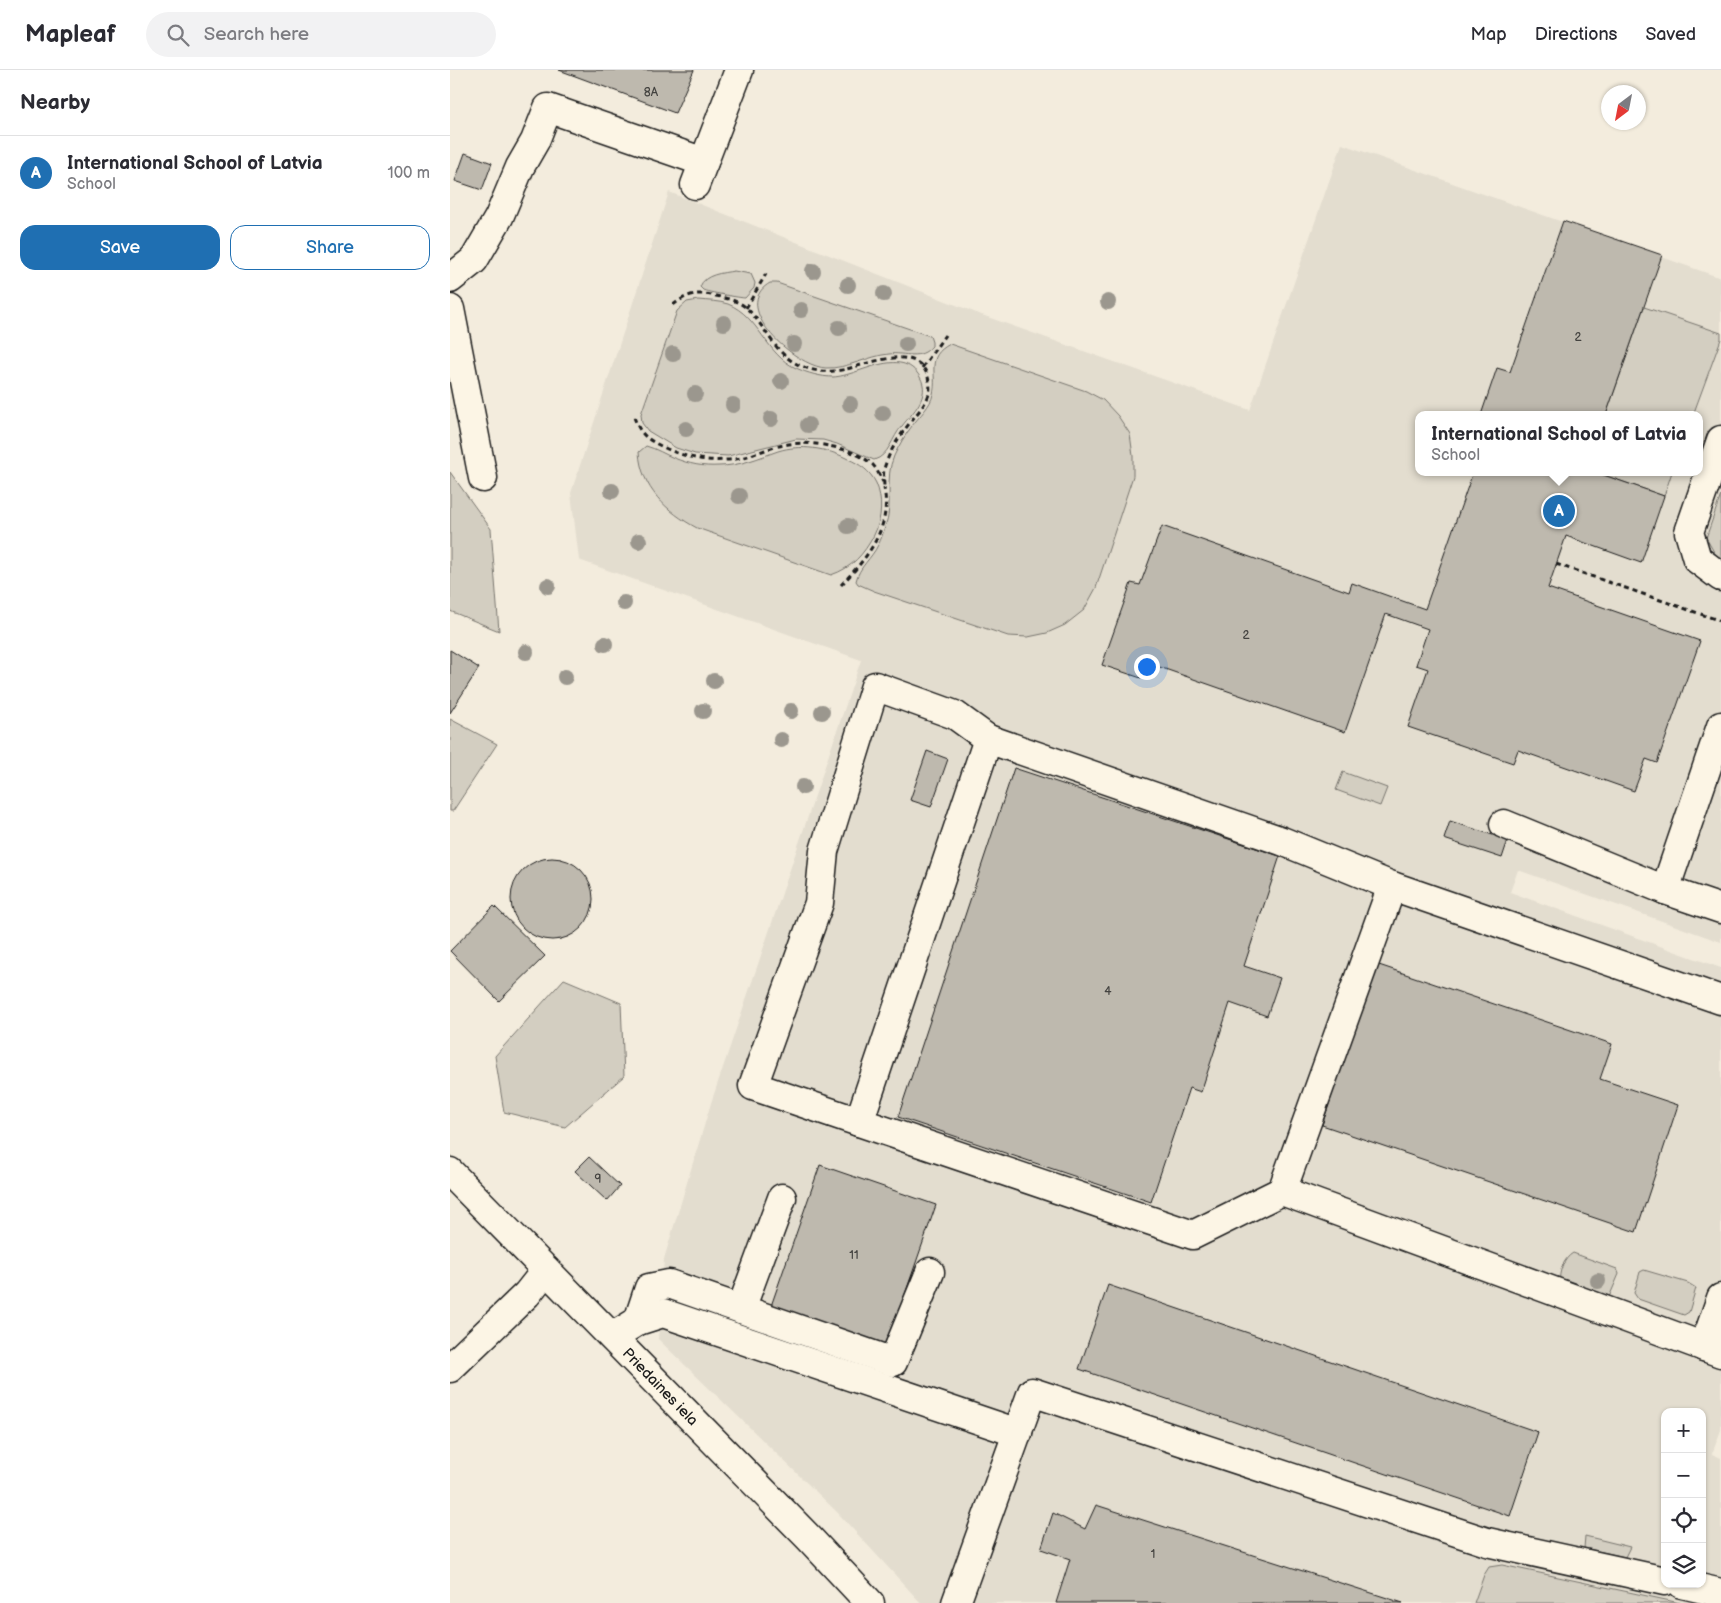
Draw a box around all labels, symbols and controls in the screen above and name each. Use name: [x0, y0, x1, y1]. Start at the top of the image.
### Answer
search box: [146, 12, 496, 57]
text: Mapleaf: [25, 20, 116, 49]
icon: search: [164, 21, 192, 49]
text: Search here: [204, 23, 309, 46]
text: Map: [1471, 24, 1507, 45]
text: Directions: [1535, 24, 1617, 45]
text: Saved: [1645, 24, 1696, 45]
house number: 8A: [644, 85, 659, 100]
north arrow: [1601, 85, 1646, 130]
text: Nearby: [20, 90, 90, 115]
text: International School of Latvia: [67, 152, 323, 175]
text: A: [31, 164, 41, 183]
text: 100 m: [387, 164, 430, 183]
text: School: [67, 175, 116, 194]
button: Save: [20, 225, 220, 270]
button: Share: [230, 225, 430, 270]
house number: 2: [1574, 330, 1582, 345]
popup: [1415, 411, 1703, 476]
text: International School of Latvia: [1431, 423, 1687, 446]
text: School: [1431, 446, 1480, 465]
pin: A: [1543, 492, 1575, 530]
house number: 2: [1242, 628, 1250, 643]
your location: [1134, 654, 1160, 680]
house number: 4: [1104, 984, 1112, 999]
house number: 9: [595, 1172, 602, 1187]
house number: 11: [849, 1248, 859, 1263]
street label: Priedaines iela: [618, 1344, 702, 1430]
map controls: [1661, 1408, 1706, 1588]
button: +: [1661, 1408, 1706, 1453]
button: −: [1661, 1453, 1706, 1498]
button: locate: [1661, 1498, 1706, 1543]
button: layers: [1661, 1543, 1706, 1588]
house number: 1: [1151, 1547, 1155, 1562]

